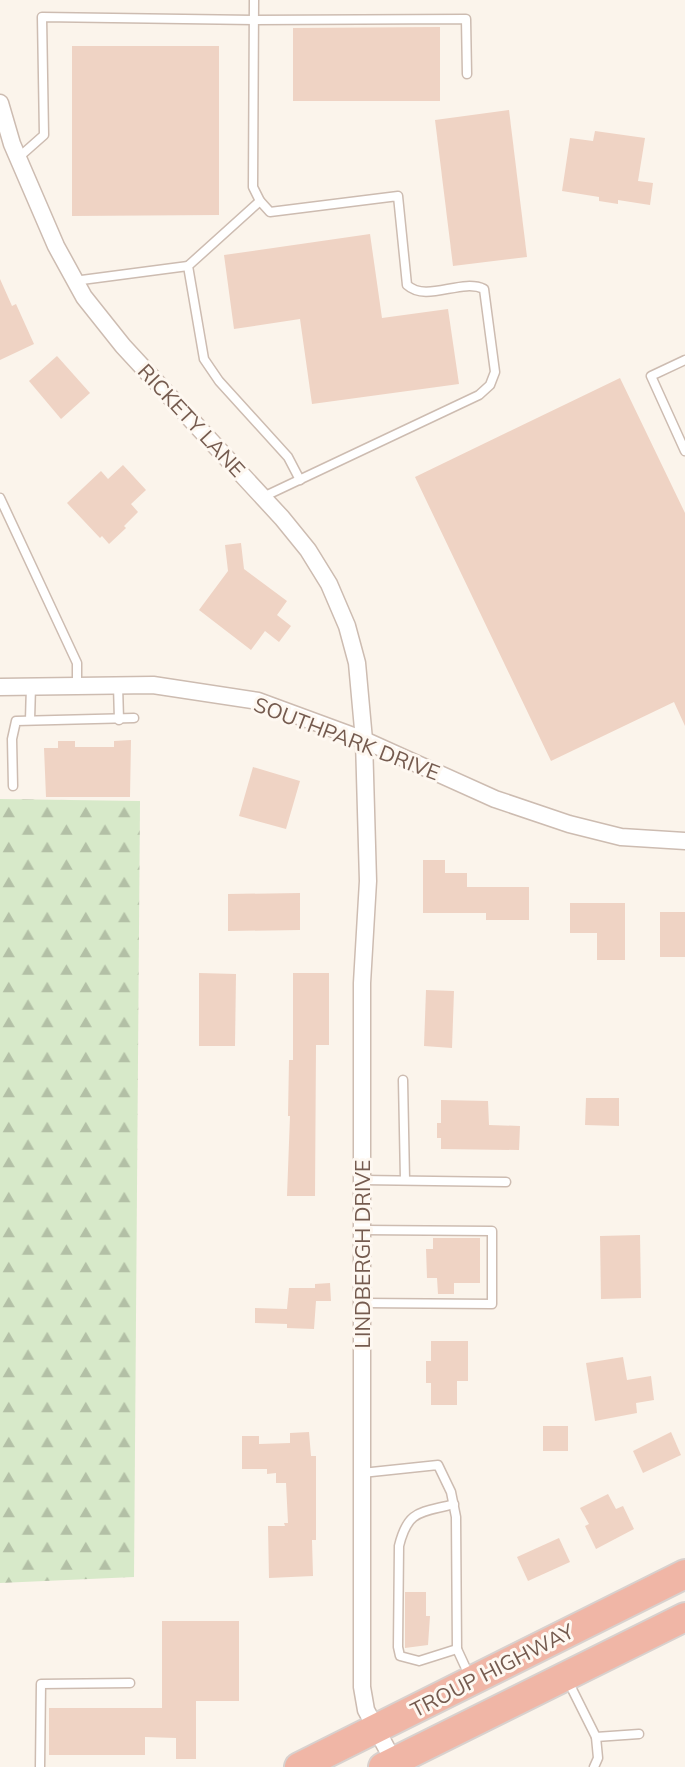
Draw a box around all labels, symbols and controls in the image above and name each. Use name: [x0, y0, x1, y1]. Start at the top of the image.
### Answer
street label: RICKETY LANE: [133, 358, 251, 482]
street label: SOUTHPARK DRIVE: [250, 691, 444, 785]
street label: LINDBERGH DRIVE: [349, 1160, 375, 1348]
street label: TROUP HIGHWAY: [406, 1617, 578, 1722]

